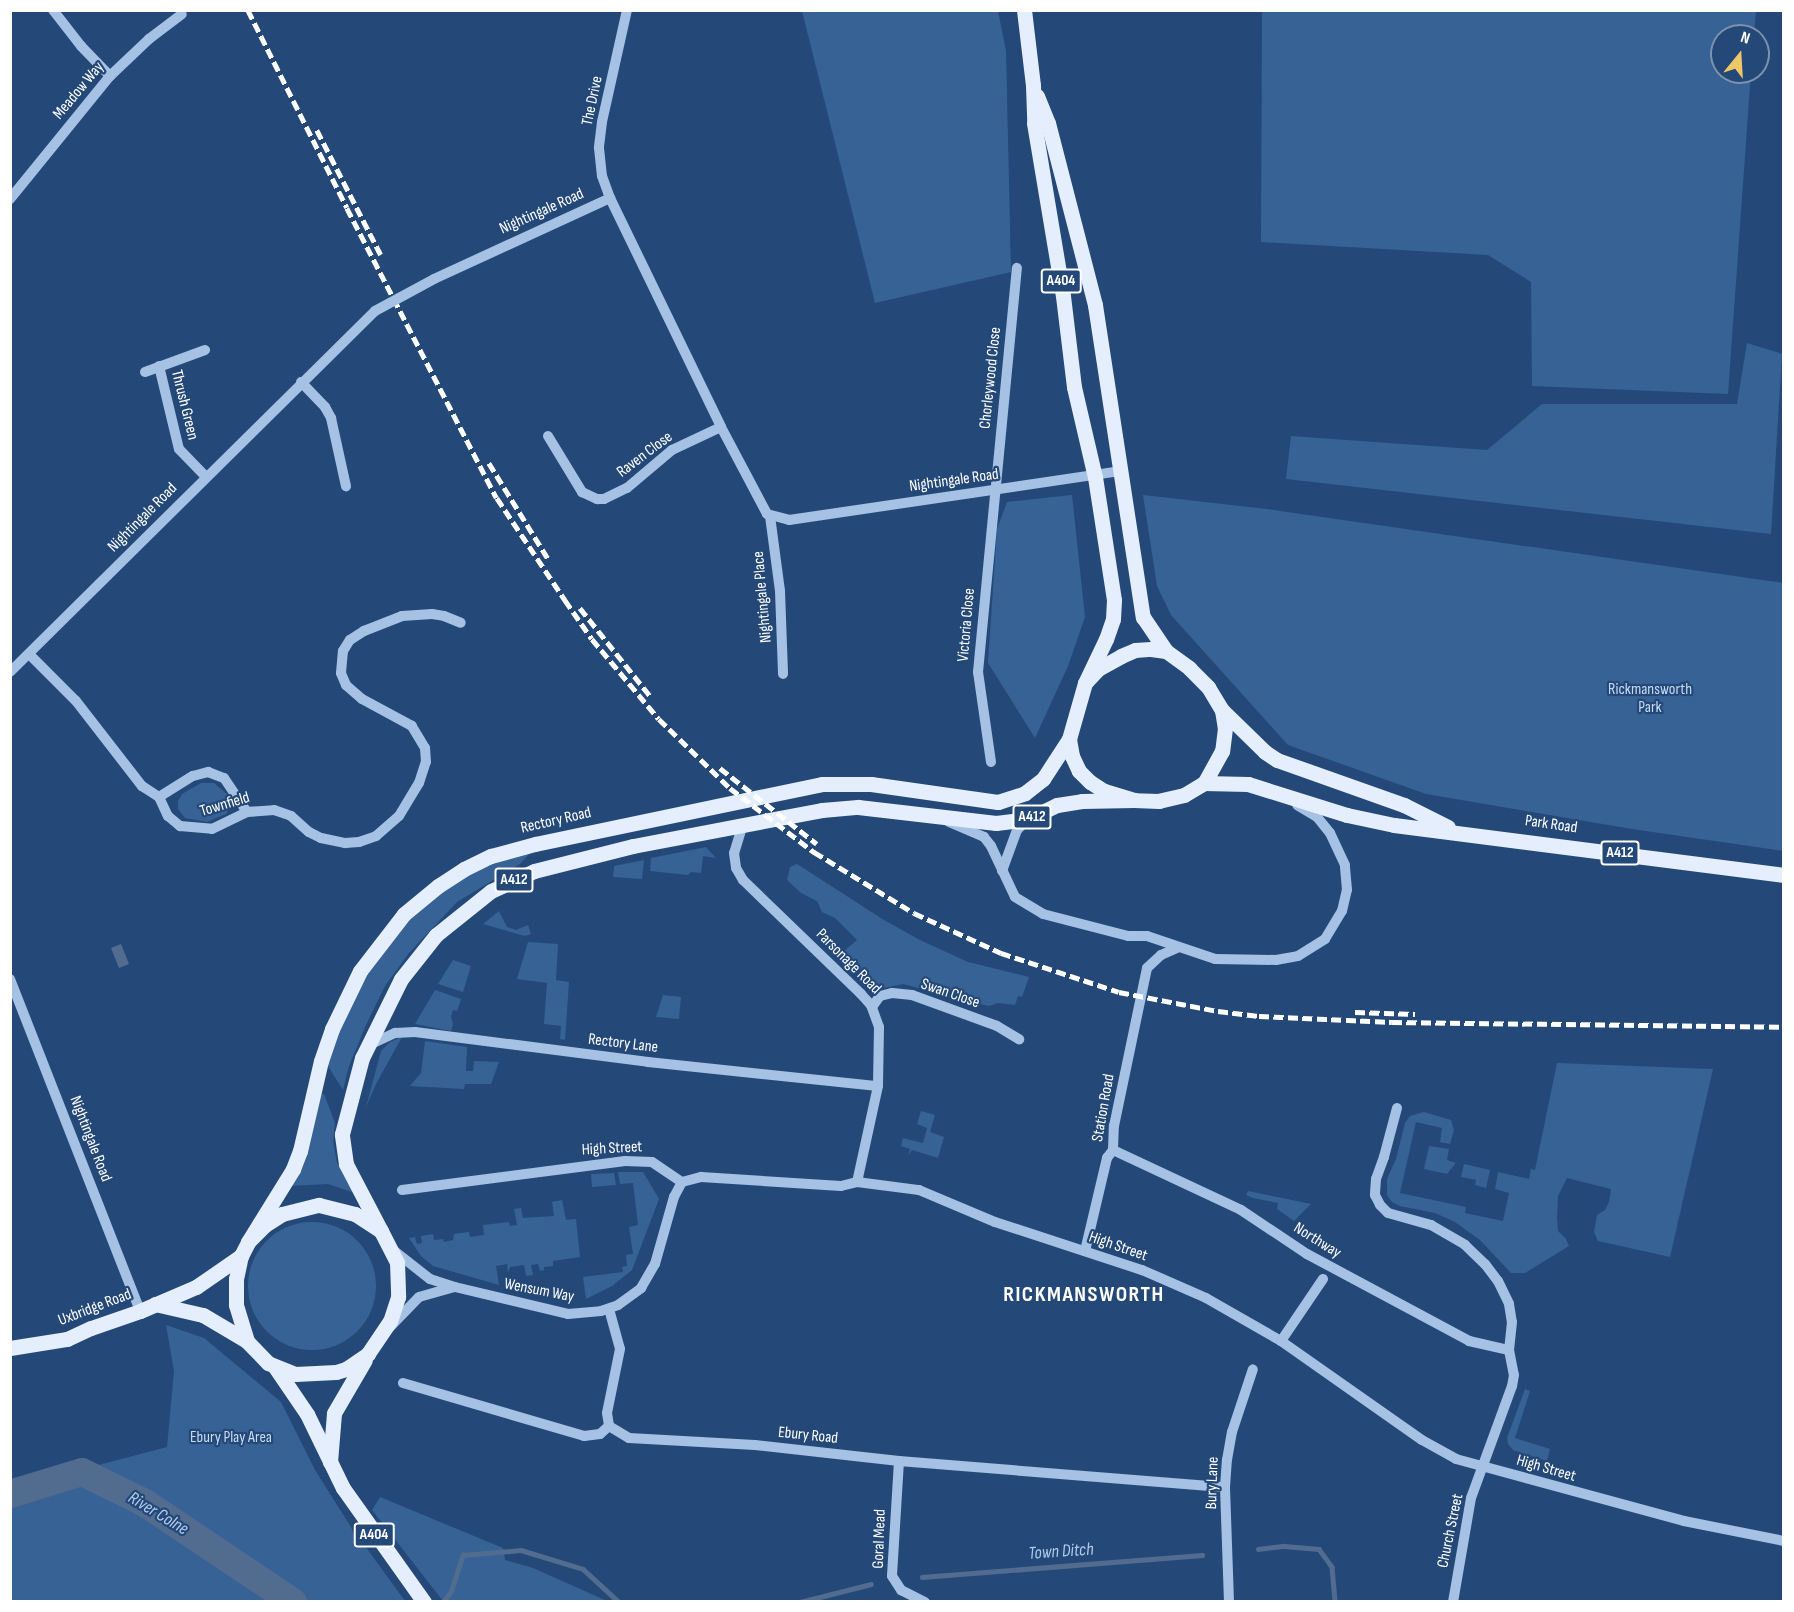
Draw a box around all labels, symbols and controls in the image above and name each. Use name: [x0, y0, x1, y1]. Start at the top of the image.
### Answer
north arrow: [1710, 24, 1770, 84]
text: N: [1738, 28, 1752, 49]
street label: Meadow Way: [49, 58, 109, 124]
street label: The Drive: [578, 74, 608, 128]
street label: Nightingale Road: [497, 185, 587, 239]
road number: A404: [1040, 269, 1082, 293]
street label: Chorleywood Close: [976, 326, 1006, 430]
street label: Thrush Green: [166, 368, 202, 442]
street label: Raven Close: [613, 428, 677, 482]
street label: Nightingale Road: [908, 465, 1000, 497]
street label: Nightingale Road: [104, 479, 182, 557]
street label: Nightingale Place: [749, 550, 777, 644]
street label: Victoria Close: [954, 587, 980, 663]
park label: Rickmansworth Park: [1608, 680, 1692, 718]
street label: Townfield: [198, 788, 252, 822]
street label: Rectory Road: [519, 804, 593, 838]
road number: A412: [1011, 805, 1053, 829]
street label: Park Road: [1524, 812, 1578, 838]
road number: A412: [1599, 841, 1641, 865]
road number: A412: [493, 868, 535, 892]
street label: Parsonage Road: [811, 925, 885, 999]
street label: Swan Close: [918, 975, 982, 1013]
street label: Rectory Lane: [587, 1030, 659, 1058]
street label: Station Road: [1089, 1073, 1119, 1143]
street label: Nightingale Road: [65, 1093, 115, 1185]
street label: High Street: [581, 1138, 643, 1160]
street label: Northway: [1290, 1219, 1344, 1263]
street label: High Street: [1086, 1228, 1150, 1266]
street label: Wensum Way: [502, 1275, 576, 1307]
district label: RICKMANSWORTH: [1003, 1282, 1165, 1308]
street label: Uxbridge Road: [56, 1285, 134, 1331]
street label: Ebury Road: [777, 1423, 839, 1449]
park label: Ebury Play Area: [190, 1428, 272, 1448]
street label: High Street: [1514, 1451, 1578, 1487]
street label: Bury Lane: [1202, 1456, 1224, 1510]
water label: River Colne: [124, 1488, 192, 1540]
street label: Church Street: [1434, 1492, 1468, 1570]
street label: Goral Mead: [869, 1509, 891, 1569]
road number: A404: [353, 1523, 395, 1547]
water label: Town Ditch: [1028, 1539, 1094, 1565]

